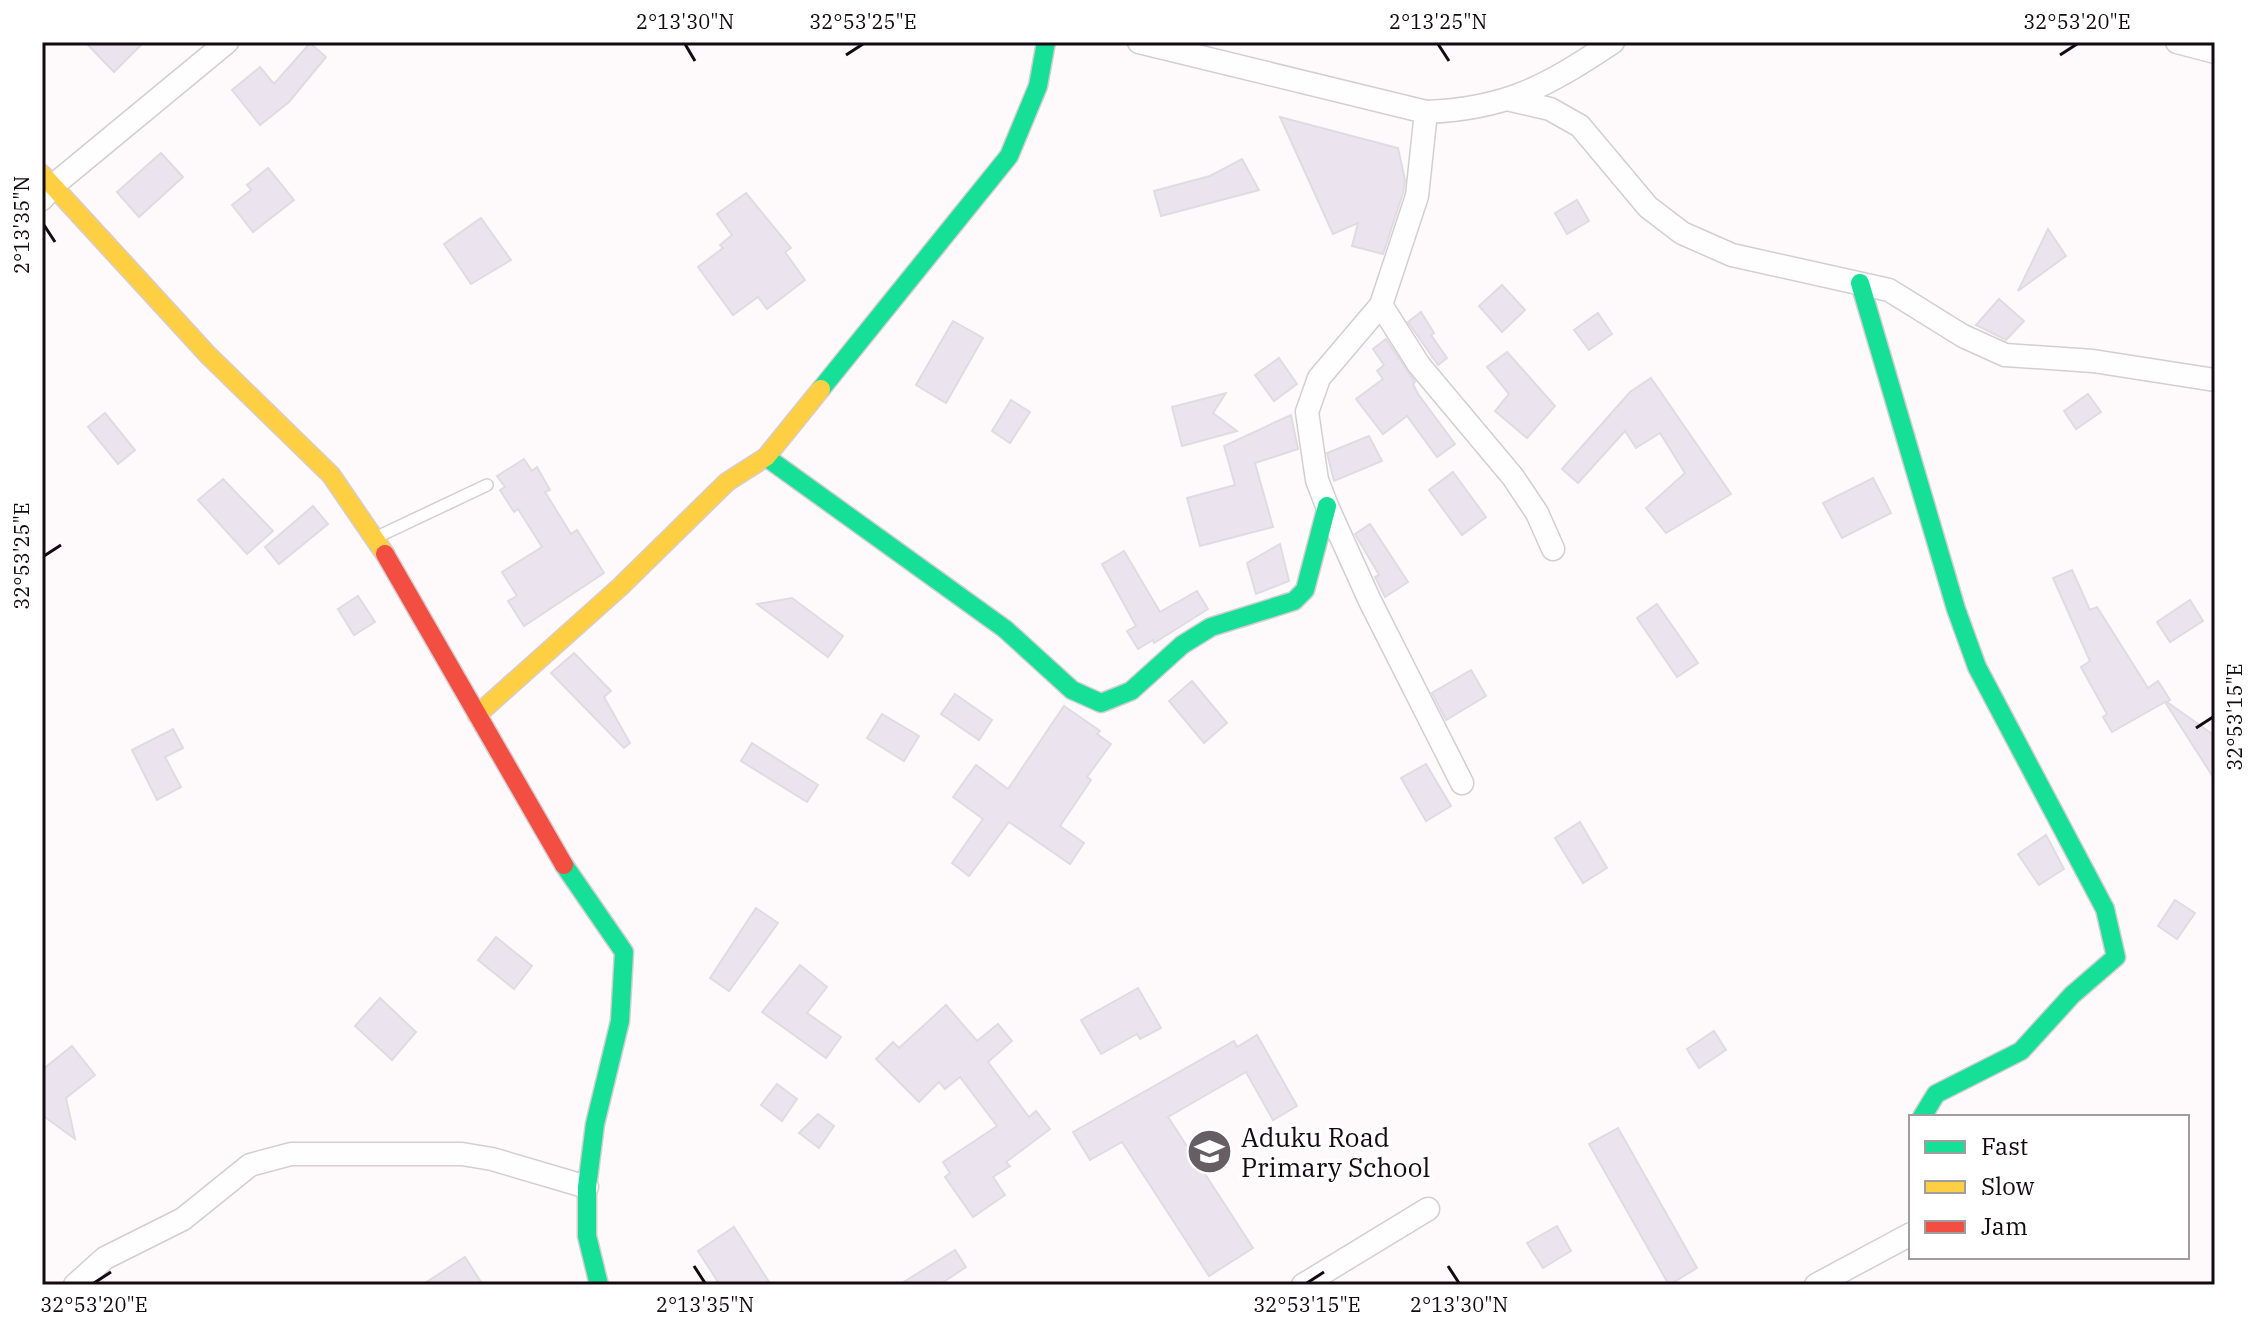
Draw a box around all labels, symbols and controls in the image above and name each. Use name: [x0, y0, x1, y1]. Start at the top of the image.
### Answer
text: 2°13'30"N: [636, 8, 734, 35]
text: 32°53'25"E: [809, 8, 917, 35]
text: 2°13'25"N: [1389, 8, 1487, 35]
text: 32°53'20"E: [2023, 8, 2131, 35]
text: 2°13'35"N: [8, 176, 35, 274]
text: 32°53'25"E: [8, 502, 35, 610]
text: 32°53'15"E: [2221, 663, 2248, 771]
legend: [1909, 1115, 2189, 1259]
place label: Aduku Road Primary School: [1241, 1120, 1430, 1184]
school or university icon: Aduku Road Primary School: [1186, 1128, 1234, 1176]
text: Fast: [1981, 1130, 2028, 1162]
text: Slow: [1981, 1170, 2035, 1202]
text: Jam: [1981, 1210, 2028, 1242]
text: 32°53'20"E: [40, 1291, 148, 1318]
text: 2°13'35"N: [656, 1291, 754, 1318]
text: 32°53'15"E: [1253, 1291, 1361, 1318]
text: 2°13'30"N: [1410, 1291, 1508, 1318]

